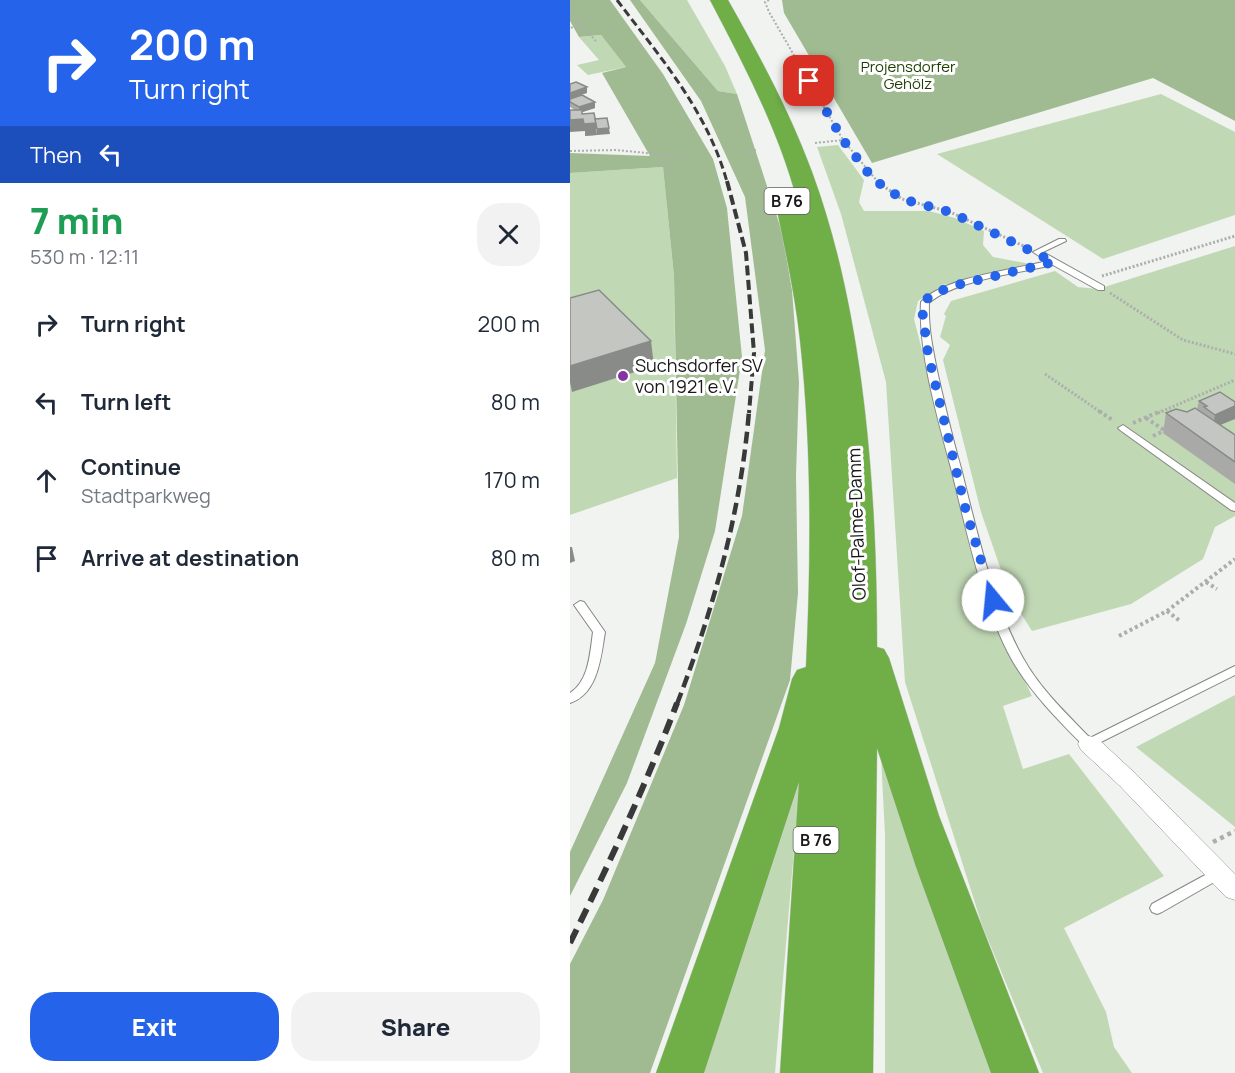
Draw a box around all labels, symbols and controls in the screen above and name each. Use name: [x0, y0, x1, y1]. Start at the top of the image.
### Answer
text: 200 m: [129, 15, 255, 73]
icon: right: [30, 24, 108, 102]
pin: [783, 55, 834, 106]
park label: Projensdorfer Gehölz: [861, 56, 956, 94]
icon: arrive: [792, 64, 825, 97]
text: Turn right: [129, 70, 250, 107]
icon: left: [94, 138, 127, 171]
text: Then: [30, 140, 82, 170]
road number: B 76: [764, 188, 810, 214]
text: 7 min: [30, 196, 123, 245]
button: close: [477, 203, 540, 266]
text: 530 m · 12:11: [30, 243, 139, 270]
icon: right: [30, 308, 63, 341]
text: Turn right: [81, 309, 186, 339]
text: 200 m: [478, 309, 540, 339]
place label: Suchsdorfer SV von 1921 e.V.: [635, 353, 763, 398]
marker: Suchsdorfer SV von 1921 e.V.: [616, 369, 630, 383]
icon: left: [30, 386, 63, 419]
text: Turn left: [81, 387, 171, 417]
text: 80 m: [491, 387, 540, 417]
street label: Olof-Palme-Damm: [841, 447, 871, 601]
text: Continue: [81, 452, 181, 482]
icon: ahead: [30, 464, 63, 497]
text: 170 m: [484, 465, 540, 495]
text: Stadtparkweg: [81, 482, 211, 509]
icon: arrive: [30, 542, 63, 575]
text: Arrive at destination: [81, 543, 299, 573]
text: 80 m: [491, 543, 540, 573]
position arrow: [961, 568, 1025, 632]
road number: B 76: [794, 827, 838, 853]
button: Exit: [30, 992, 279, 1061]
button: Share: [291, 992, 540, 1061]

